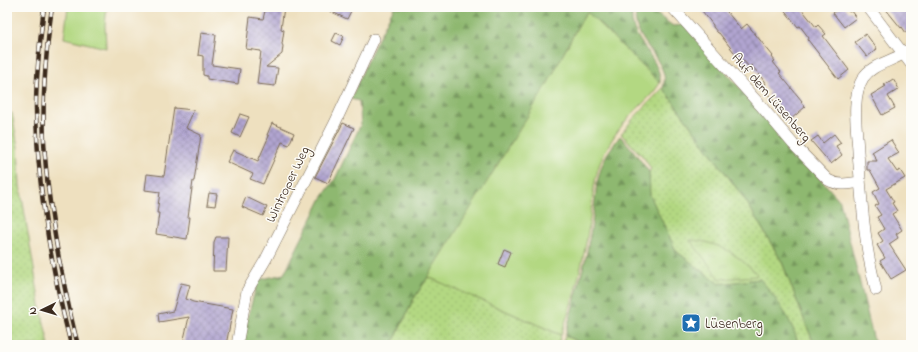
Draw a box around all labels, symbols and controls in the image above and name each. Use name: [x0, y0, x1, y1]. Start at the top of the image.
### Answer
street label: Auf dem Lüsenberg: [725, 49, 816, 148]
street label: Wintroper Weg: [261, 143, 317, 227]
north arrow: [22, 290, 62, 330]
text: N: [25, 306, 41, 315]
place icon: Lüsenberg: [680, 312, 702, 334]
place label: Lüsenberg: [705, 314, 763, 336]

